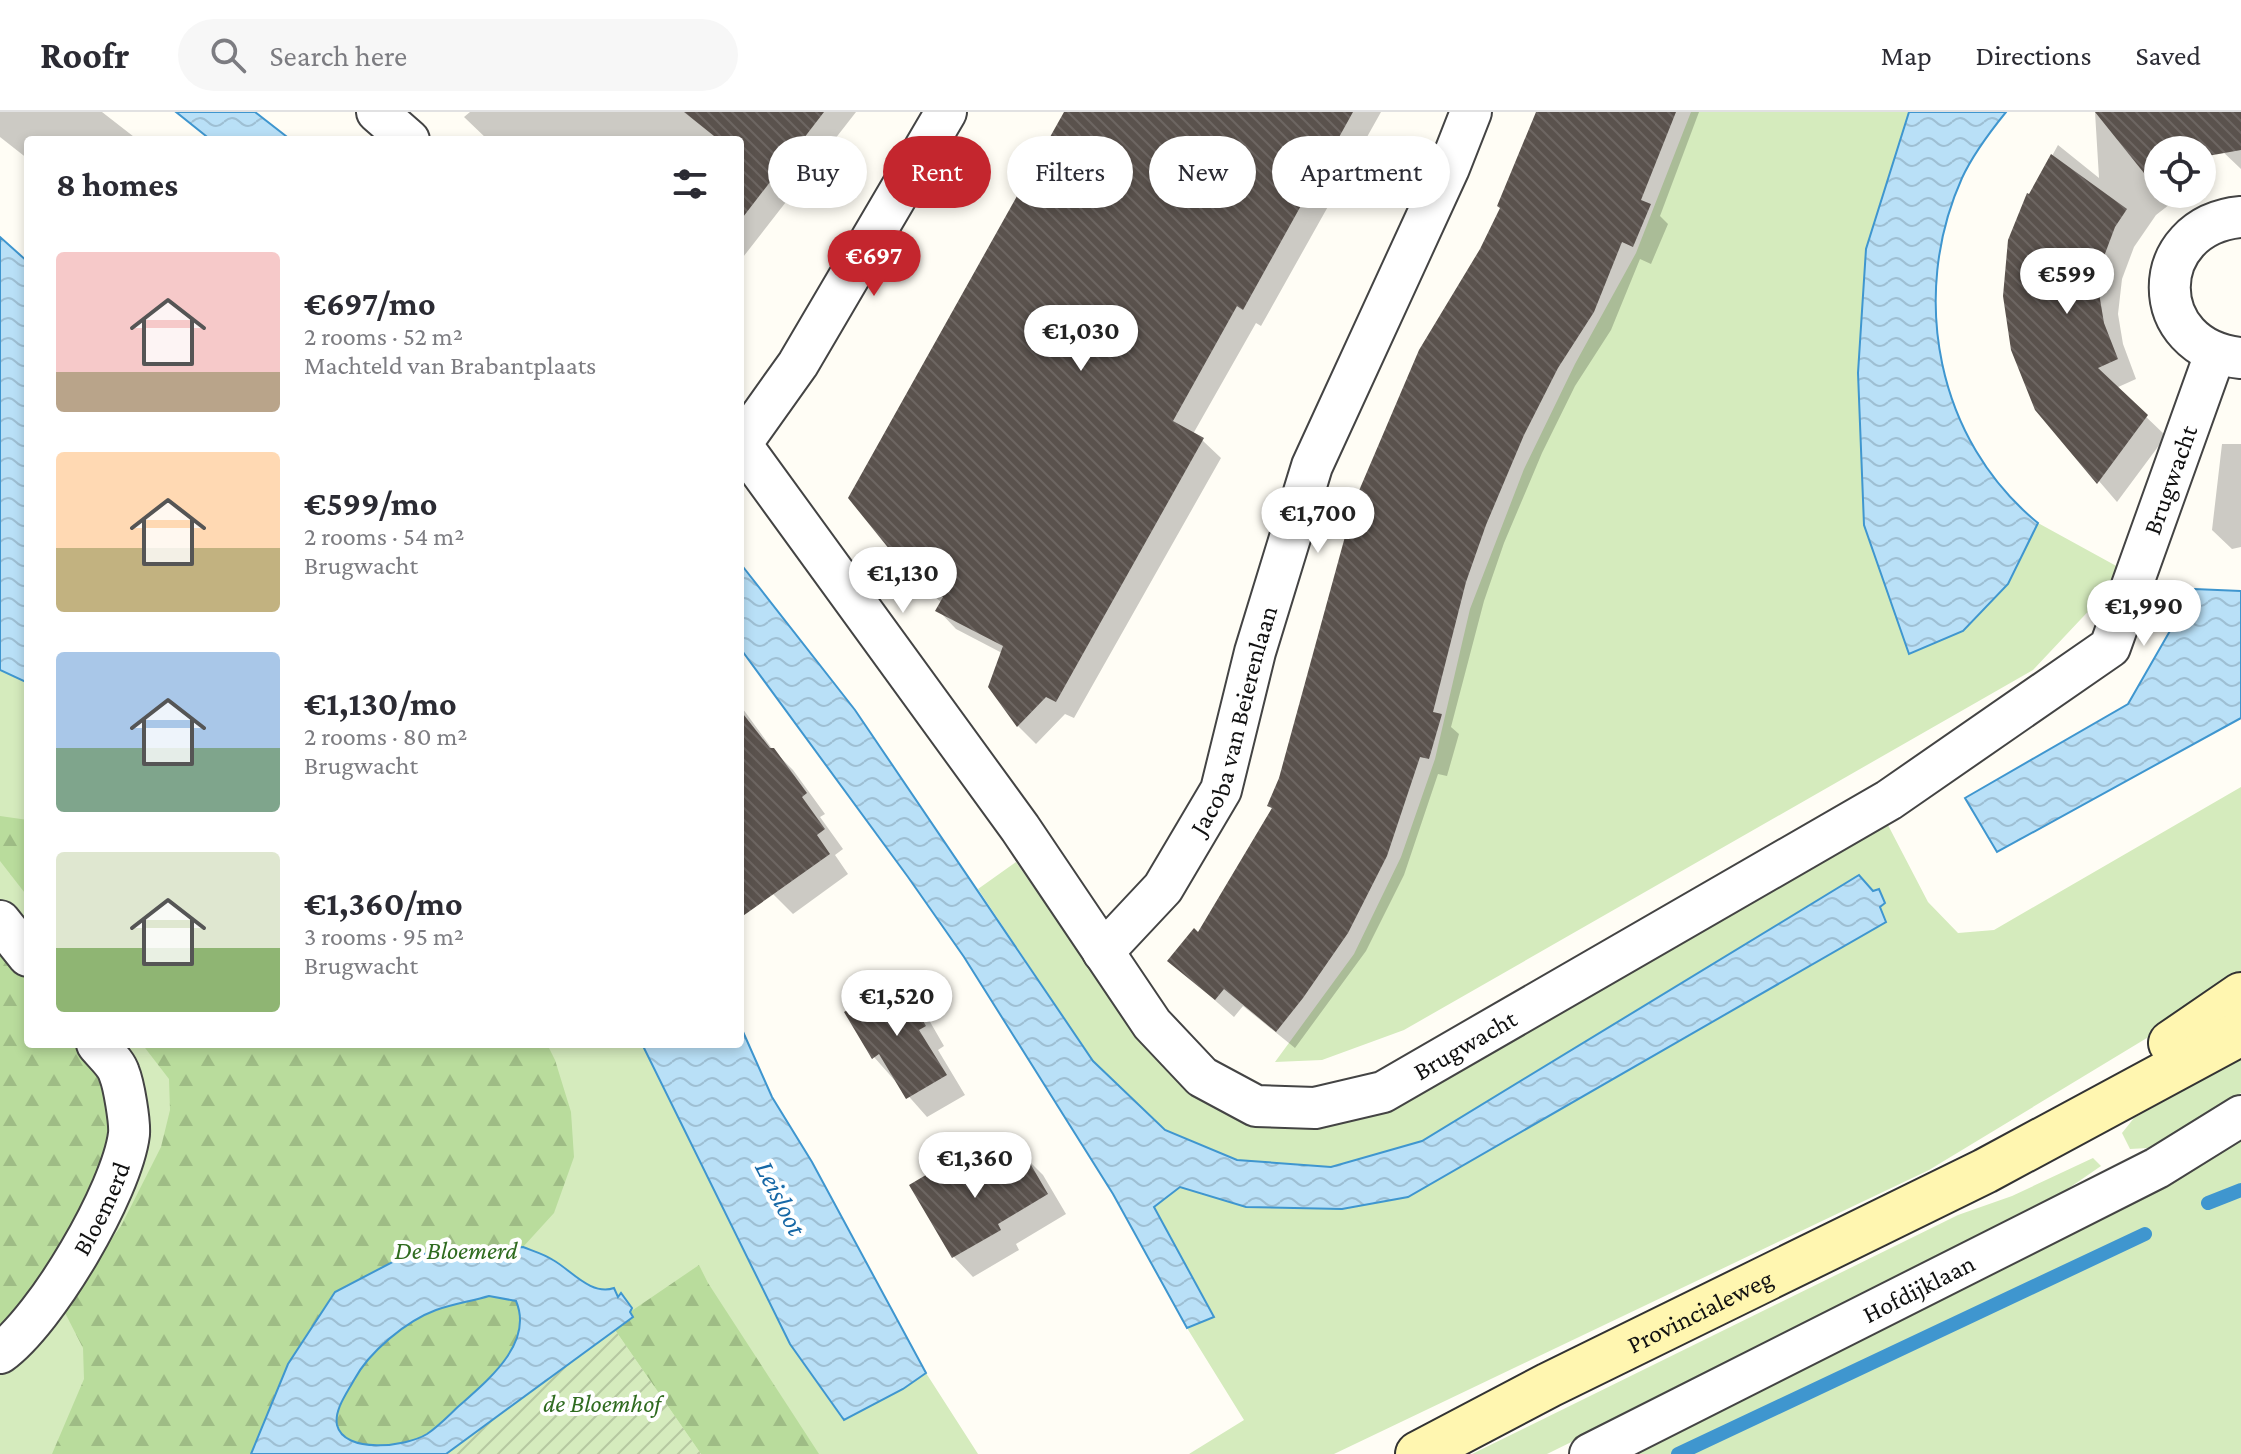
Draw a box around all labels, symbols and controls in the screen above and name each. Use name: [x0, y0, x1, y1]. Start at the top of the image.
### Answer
search box: [178, 19, 738, 91]
icon: search: [206, 33, 250, 77]
text: Roofr: [40, 34, 130, 76]
text: Search here: [270, 39, 407, 72]
text: Map: [1881, 40, 1932, 71]
text: Directions: [1976, 40, 2091, 71]
text: Saved: [2135, 40, 2201, 71]
chip: Buy: [768, 136, 867, 208]
chip: Rent: [883, 136, 991, 208]
chip: Filters: [1007, 136, 1133, 208]
chip: New: [1149, 136, 1256, 208]
chip: Apartment: [1272, 136, 1450, 208]
map controls: [2144, 136, 2216, 208]
button: locate: [2144, 136, 2216, 208]
icon: filters: [668, 162, 712, 206]
text: 8 homes: [56, 166, 178, 203]
pin: €697: [827, 230, 921, 298]
text: €697: [846, 241, 902, 270]
pin: €599: [2020, 248, 2114, 316]
text: €599: [2038, 259, 2096, 288]
icon: home: [120, 284, 216, 380]
text: €697/mo: [304, 285, 436, 322]
pin: €1,030: [1016, 305, 1146, 373]
text: €1,030: [1042, 316, 1120, 345]
text: 2 rooms · 52 m²: [304, 322, 463, 351]
text: Machteld van Brabantplaats: [304, 351, 596, 380]
street label: Brugwacht: [2137, 421, 2203, 538]
icon: home: [120, 484, 216, 580]
text: €599/mo: [304, 485, 438, 522]
pin: €1,700: [1253, 487, 1383, 555]
text: €1,700: [1279, 498, 1357, 527]
text: 2 rooms · 54 m²: [304, 522, 464, 551]
pin: €1,130: [838, 547, 968, 615]
text: Brugwacht: [304, 551, 418, 580]
text: €1,130: [867, 558, 939, 587]
pin: €1,990: [2079, 580, 2209, 648]
text: €1,990: [2105, 591, 2183, 620]
street label: Jacoba van Beierenlaan: [1182, 602, 1283, 841]
icon: home: [120, 684, 216, 780]
text: €1,130/mo: [304, 685, 457, 722]
text: 2 rooms · 80 m²: [304, 722, 467, 751]
text: Brugwacht: [304, 751, 418, 780]
icon: home: [120, 884, 216, 980]
text: €1,360/mo: [304, 885, 463, 922]
text: 3 rooms · 95 m²: [304, 922, 464, 951]
text: Brugwacht: [304, 951, 418, 980]
pin: €1,520: [832, 970, 962, 1038]
text: €1,520: [859, 981, 935, 1010]
street label: Brugwacht: [1408, 1003, 1522, 1086]
pin: €1,360: [910, 1132, 1040, 1200]
text: €1,360: [937, 1143, 1013, 1172]
water label: Leisloot: [749, 1155, 813, 1241]
street label: Bloemerd: [66, 1158, 136, 1260]
park label: De Bloemerd: [394, 1236, 518, 1265]
street label: Hofdijklaan: [1858, 1248, 1980, 1329]
street label: Provincialeweg: [1622, 1263, 1778, 1359]
park label: de Bloemhof: [543, 1389, 664, 1418]

